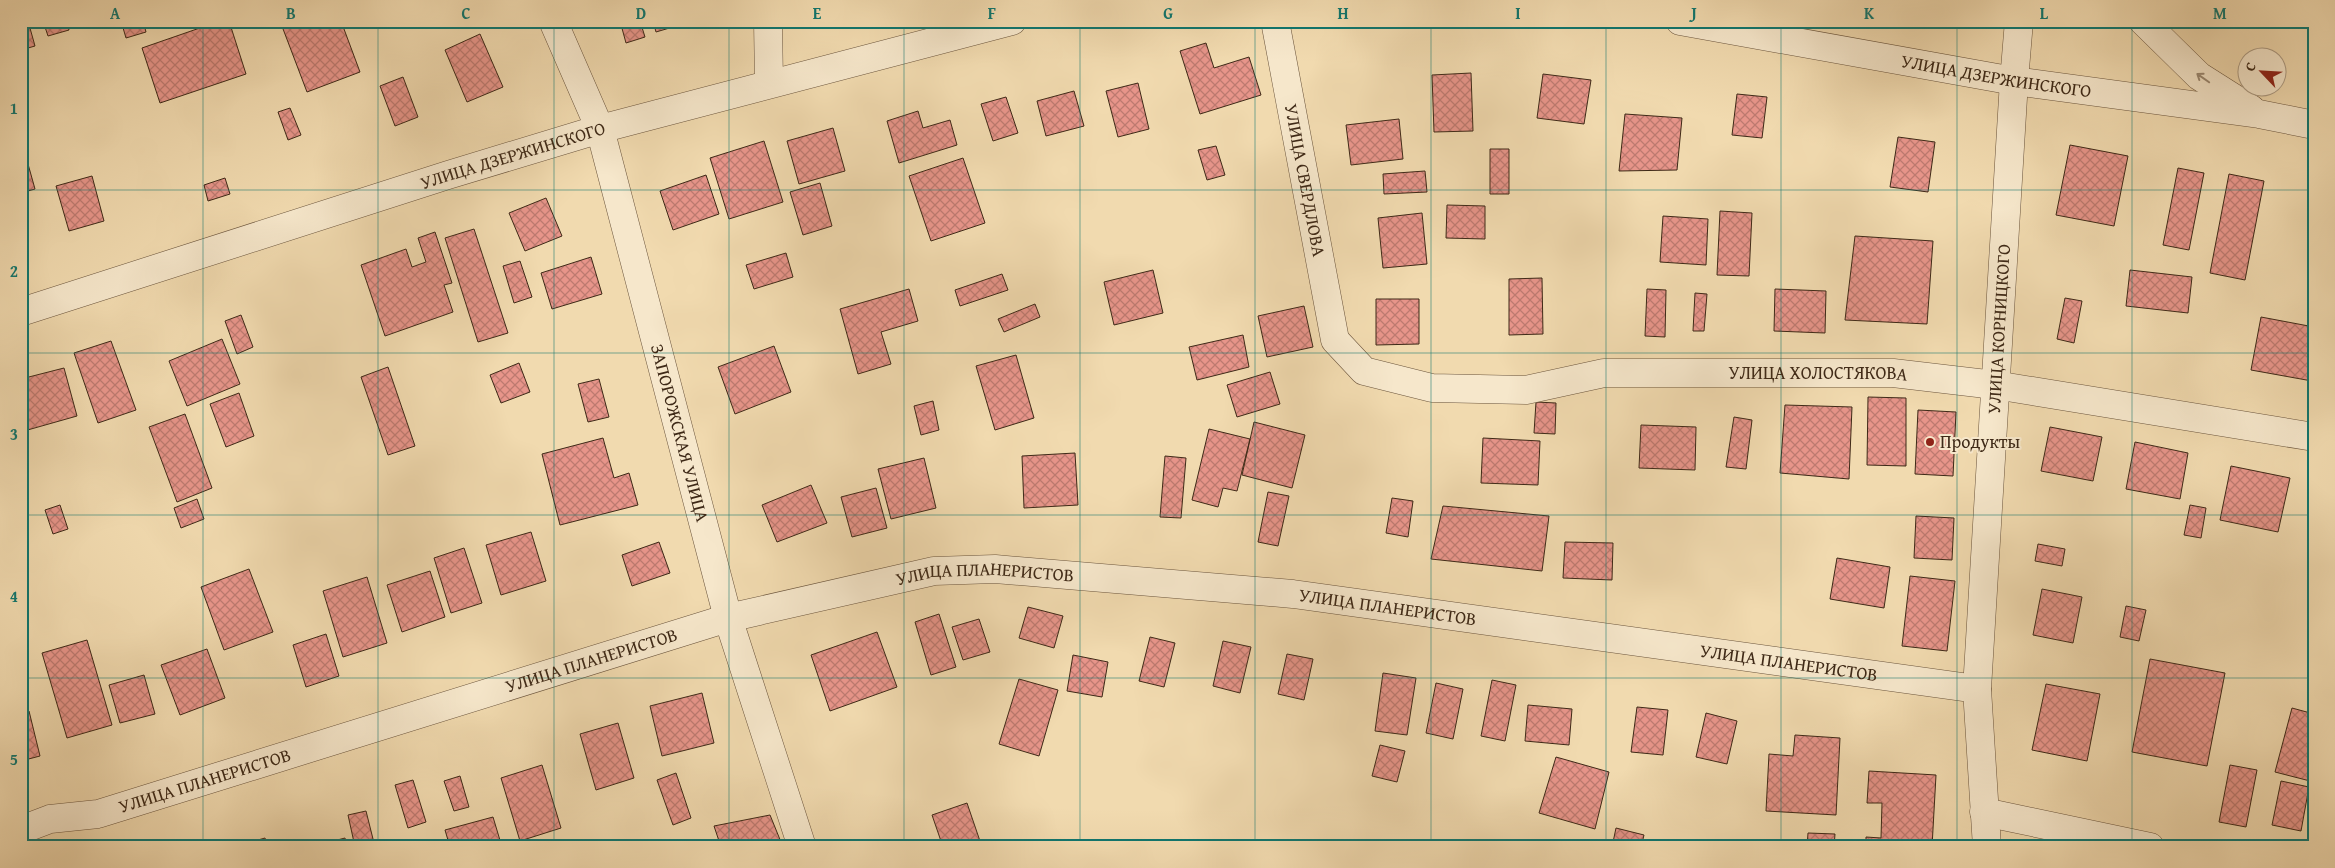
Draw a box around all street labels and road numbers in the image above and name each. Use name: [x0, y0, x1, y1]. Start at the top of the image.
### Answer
street label: УЛИЦА ДЗЕРЖИНСКОГО: [1899, 47, 2093, 104]
street label: УЛИЦА СВЕРДЛОВА: [1278, 102, 1333, 259]
street label: УЛИЦА ДЗЕРЖИНСКОГО: [417, 114, 608, 196]
street label: УЛИЦА КОРНИЦКОГО: [1980, 243, 2017, 415]
street label: ЗАПОРОЖСКАЯ УЛИЦА: [644, 341, 716, 525]
street label: УЛИЦА ХОЛОСТЯКОВА: [1728, 359, 1909, 388]
street label: УЛИЦА ПЛАНЕРИСТОВ: [893, 555, 1075, 592]
street label: УЛИЦА ПЛАНЕРИСТОВ: [1297, 581, 1478, 632]
street label: УЛИЦА ПЛАНЕРИСТОВ: [502, 621, 681, 699]
street label: УЛИЦА ПЛАНЕРИСТОВ: [1698, 637, 1879, 688]
street label: УЛИЦА ПЛАНЕРИСТОВ: [115, 741, 294, 820]

